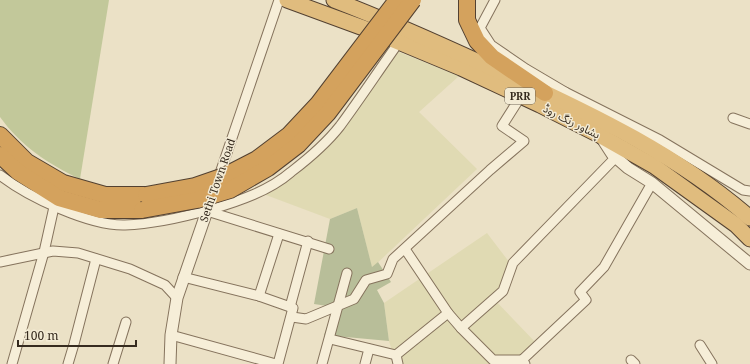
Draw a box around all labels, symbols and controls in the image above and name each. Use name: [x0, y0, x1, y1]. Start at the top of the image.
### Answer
road number: PRR: [505, 88, 535, 104]
street label: پشاور رنگ روڈ: [540, 100, 603, 143]
street label: Sethi Town Road: [196, 136, 238, 224]
scale bar: [18, 322, 136, 348]
text: 100 m: [24, 327, 59, 344]

